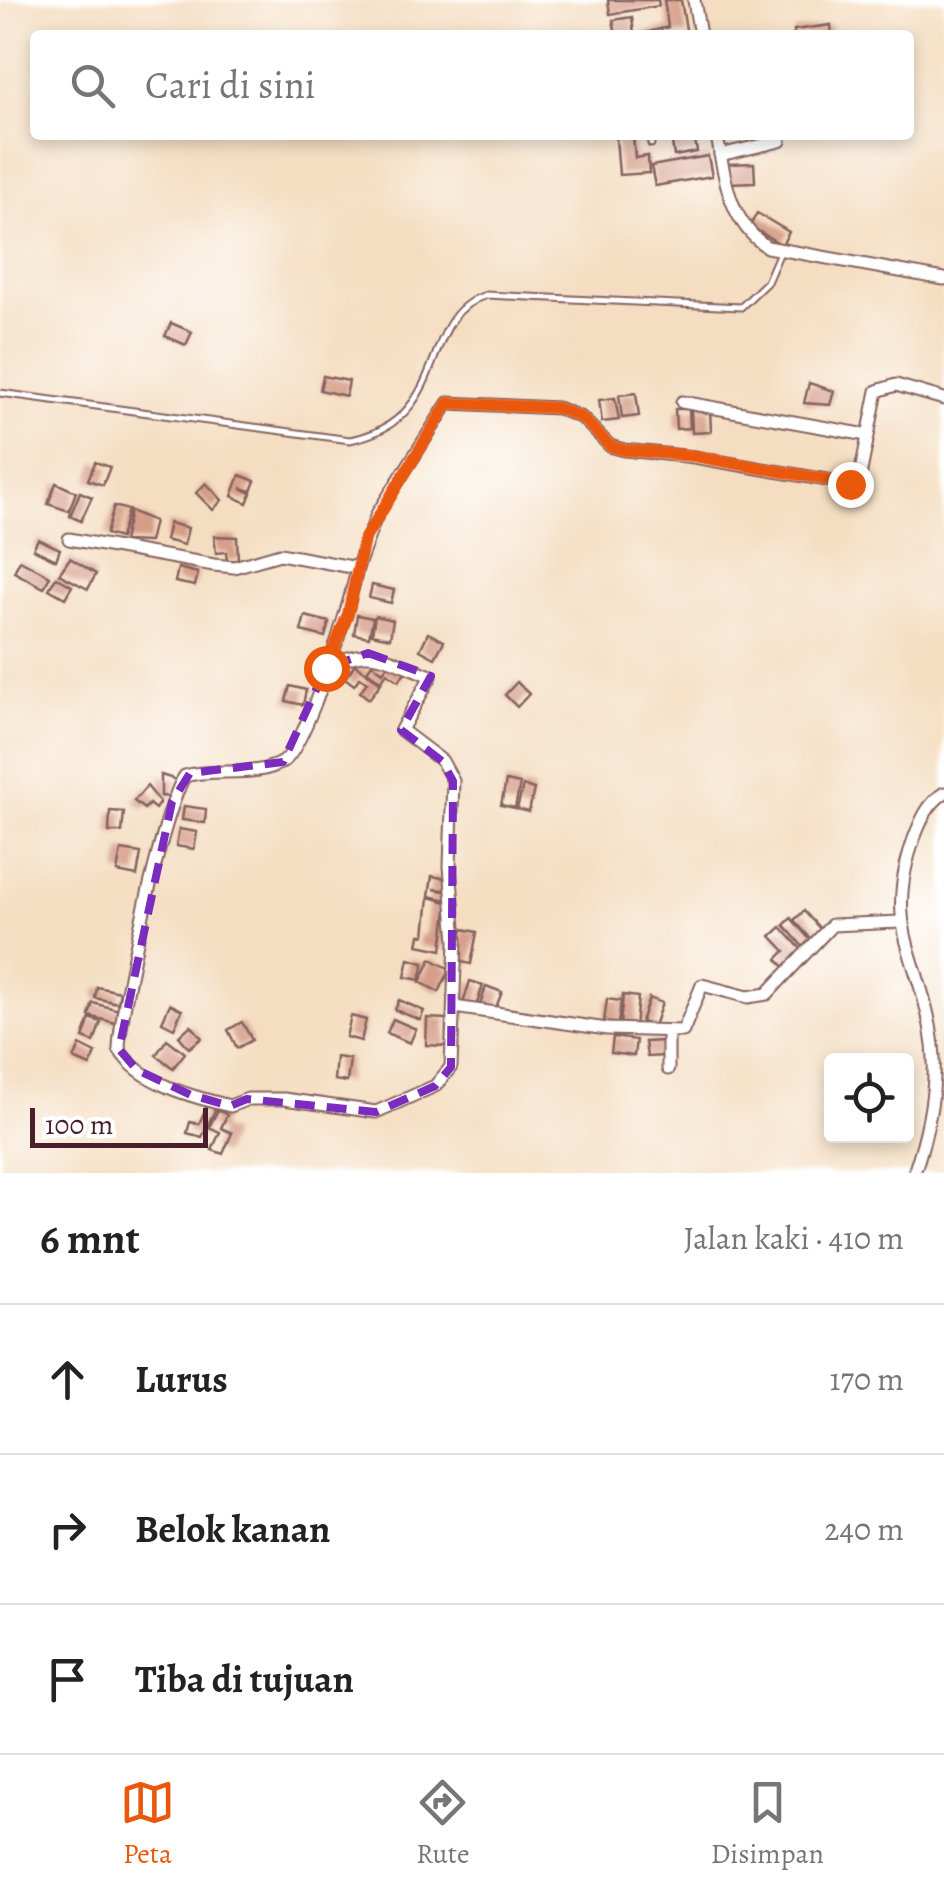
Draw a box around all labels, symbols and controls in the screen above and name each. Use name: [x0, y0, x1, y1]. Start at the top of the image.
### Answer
search box: [30, 30, 914, 140]
icon: search: [65, 58, 120, 113]
text: Cari di sini: [145, 59, 315, 111]
route end: [828, 462, 874, 508]
route start: [304, 646, 350, 692]
map controls: [824, 1053, 914, 1143]
button: locate: [824, 1053, 914, 1143]
scale bar: [30, 1103, 208, 1148]
text: 100 m: [45, 1106, 113, 1144]
text: 6 mnt: [40, 1210, 140, 1267]
text: Jalan kaki · 410 m: [683, 1216, 904, 1260]
icon: ahead: [40, 1352, 95, 1407]
text: Lurus: [135, 1353, 228, 1405]
text: 170 m: [830, 1357, 904, 1401]
icon: right: [40, 1502, 95, 1557]
text: Belok kanan: [135, 1503, 330, 1555]
text: 240 m: [824, 1507, 904, 1551]
icon: arrive: [40, 1652, 95, 1707]
text: Tiba di tujuan: [135, 1653, 354, 1705]
tab: Peta: [120, 1775, 175, 1873]
tab: Rute: [415, 1775, 470, 1873]
tab: Disimpan: [711, 1775, 824, 1873]

